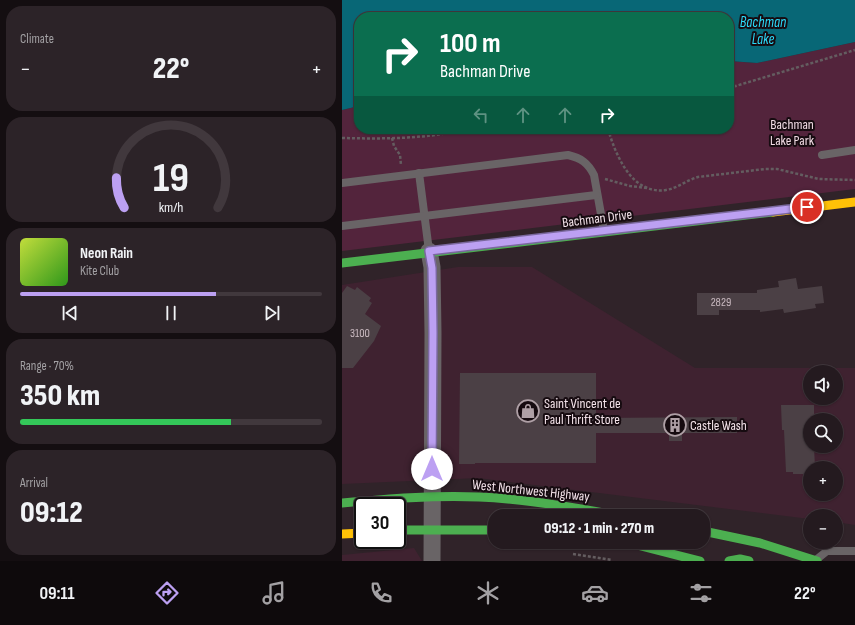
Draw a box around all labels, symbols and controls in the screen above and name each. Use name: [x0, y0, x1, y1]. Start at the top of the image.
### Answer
water label: Bachman Lake: [740, 13, 786, 49]
text: 100 m: [440, 27, 501, 60]
icon: right: [374, 28, 426, 80]
text: Climate: [20, 31, 54, 47]
text: 22°: [153, 51, 189, 87]
text: −: [20, 56, 31, 83]
text: +: [311, 56, 322, 83]
text: Bachman Drive: [440, 61, 530, 82]
icon: left: [470, 104, 492, 126]
icon: ahead: [512, 104, 534, 126]
icon: ahead: [554, 104, 576, 126]
icon: right: [596, 104, 618, 126]
park label: Bachman Lake Park: [770, 116, 815, 149]
text: 19: [153, 153, 189, 202]
pin: [790, 190, 824, 224]
icon: arrive: [796, 196, 818, 218]
text: km/h: [159, 198, 183, 215]
street label: Bachman Drive: [561, 206, 633, 231]
text: Neon Rain: [80, 244, 133, 263]
text: Kite Club: [80, 263, 119, 279]
house number: 2829: [711, 295, 731, 310]
icon: previous: [59, 302, 81, 324]
icon: pause: [160, 302, 182, 324]
icon: next: [261, 302, 283, 324]
house number: 3100: [350, 326, 370, 341]
text: Range · 70%: [20, 358, 74, 374]
map controls: [803, 365, 843, 549]
button: sound: [803, 365, 843, 405]
text: 350 km: [20, 378, 100, 414]
place label: Saint Vincent de Paul Thrift Store: [544, 395, 621, 428]
shop icon: Saint Vincent de Paul Thrift Store: [515, 398, 541, 424]
building icon: Castle Wash: [662, 412, 688, 438]
button: search: [803, 413, 843, 453]
place label: Castle Wash: [690, 417, 747, 434]
position arrow: [411, 448, 453, 490]
button: +: [803, 461, 843, 501]
text: Arrival: [20, 475, 48, 491]
street label: West Northwest Highway: [471, 476, 591, 505]
text: 09:12: [20, 495, 83, 531]
speed limit sign: 30: [354, 497, 406, 549]
button: −: [803, 509, 843, 549]
text: 09:12 · 1 min · 270 m: [544, 519, 654, 538]
icon: directions: [153, 579, 181, 607]
icon: music: [260, 579, 288, 607]
icon: phone: [367, 579, 395, 607]
icon: climate: [474, 579, 502, 607]
icon: car: [581, 579, 609, 607]
icon: filters: [687, 579, 715, 607]
text: 09:11: [39, 583, 75, 604]
text: 22°: [794, 583, 816, 604]

